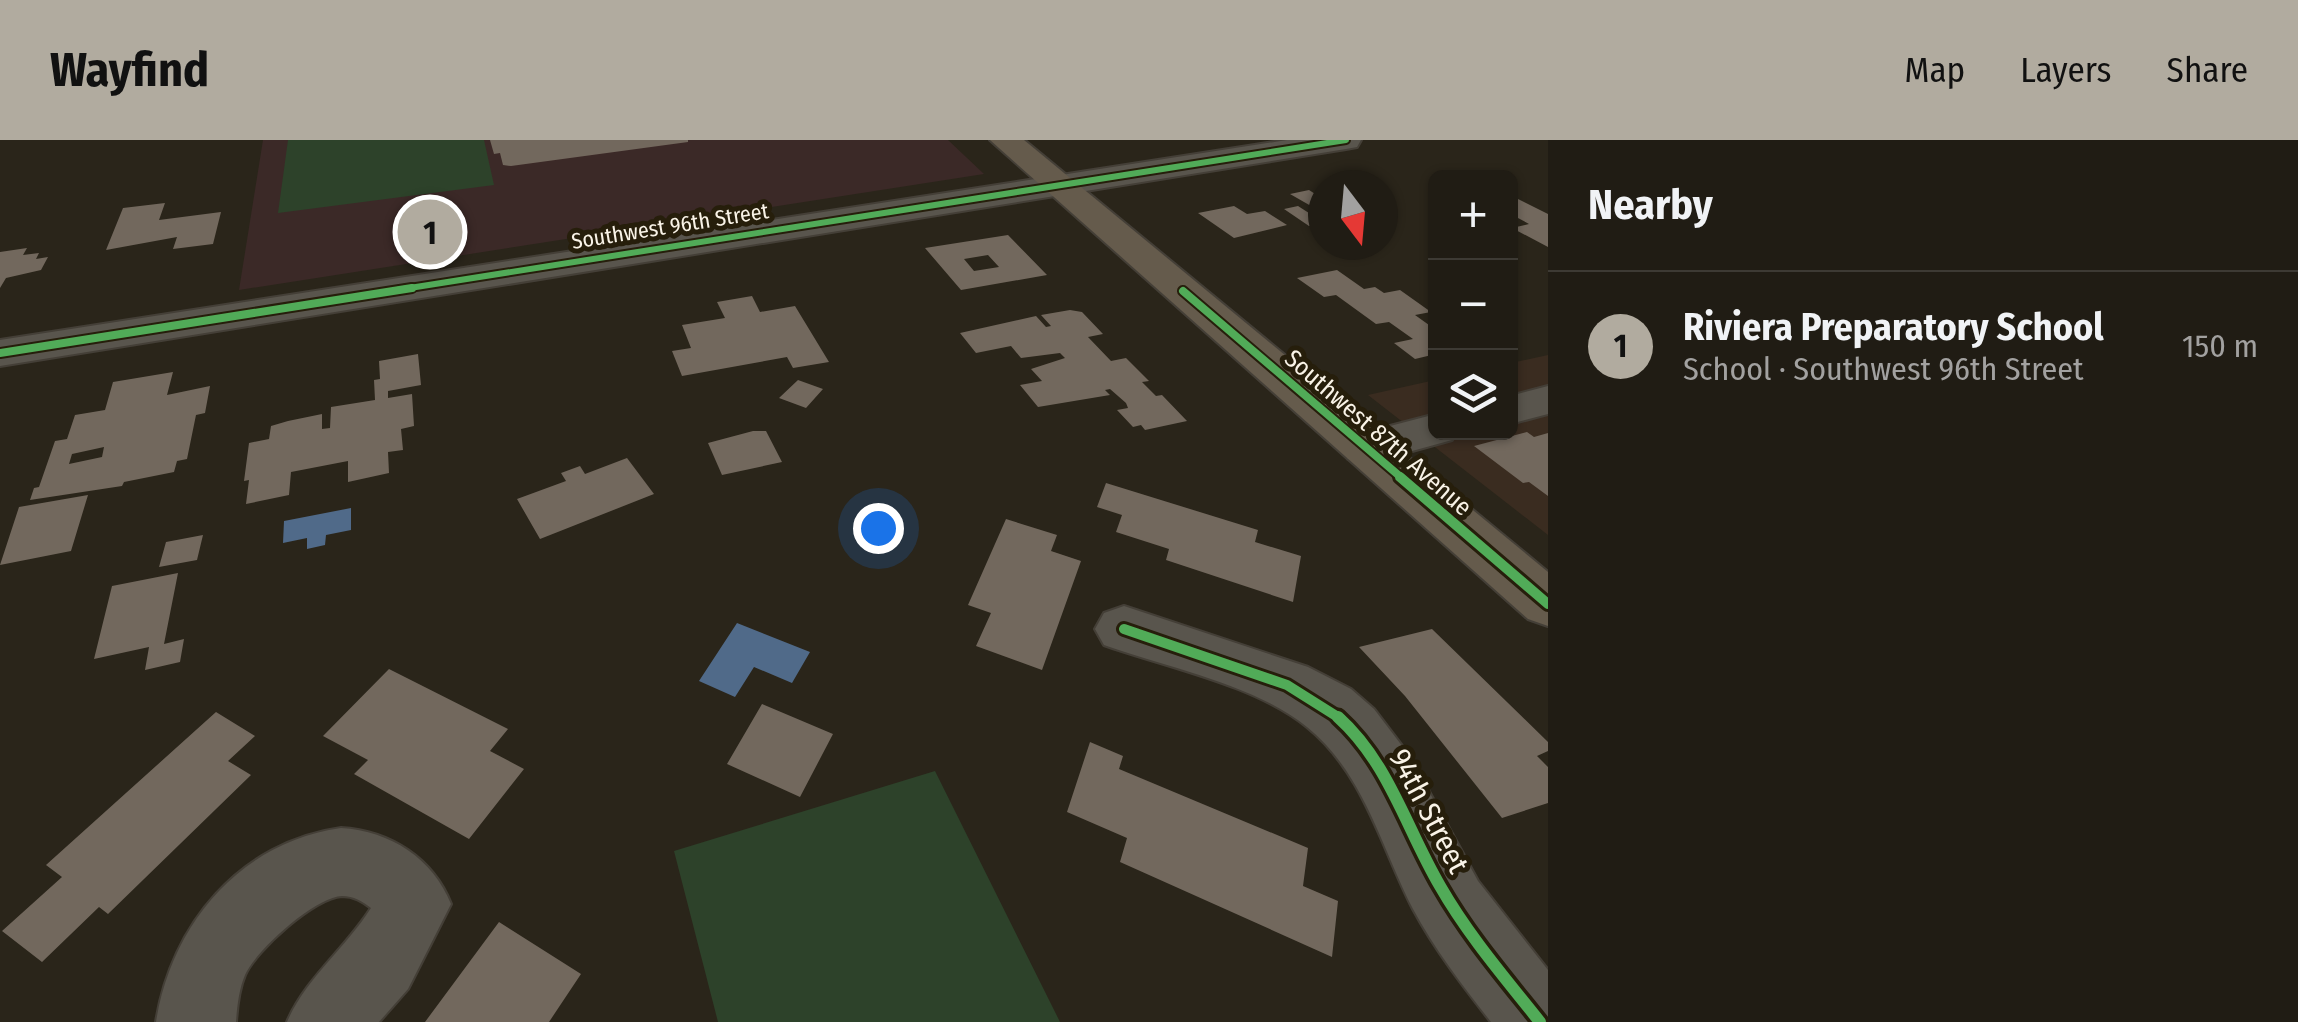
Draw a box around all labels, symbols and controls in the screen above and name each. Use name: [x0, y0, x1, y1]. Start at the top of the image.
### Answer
text: Wayfind: [50, 41, 209, 99]
text: Map: [1905, 49, 1965, 91]
text: Layers: [2020, 49, 2112, 91]
text: Share: [2167, 49, 2248, 91]
north arrow: [1308, 170, 1398, 260]
map controls: [1428, 170, 1518, 440]
button: +: [1428, 170, 1518, 260]
text: Nearby: [1588, 180, 1713, 230]
pin: 1: [398, 194, 462, 270]
street label: Southwest 96th Street: [569, 197, 771, 255]
button: −: [1428, 260, 1518, 350]
text: Riviera Preparatory School: [1683, 304, 2104, 350]
text: 1: [1614, 327, 1627, 365]
text: 150 m: [2182, 327, 2258, 365]
street label: Southwest 87th Avenue: [1278, 344, 1478, 522]
button: layers: [1428, 350, 1518, 440]
text: School · Southwest 96th Street: [1683, 350, 2084, 388]
your location: [853, 503, 904, 554]
street label: 94th Street: [1381, 743, 1477, 879]

